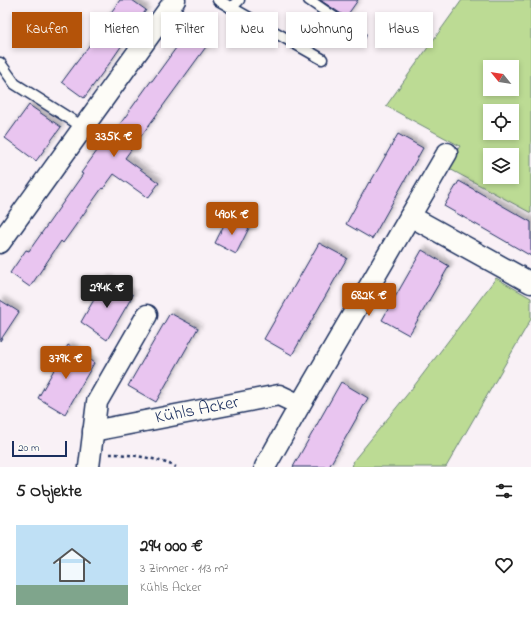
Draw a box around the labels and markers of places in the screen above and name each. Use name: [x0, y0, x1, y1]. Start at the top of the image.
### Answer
pin: 335K €: [81, 124, 147, 158]
pin: 490K €: [199, 202, 265, 236]
pin: 294K €: [74, 275, 140, 309]
pin: 682K €: [336, 283, 402, 317]
pin: 379K €: [33, 346, 99, 380]

